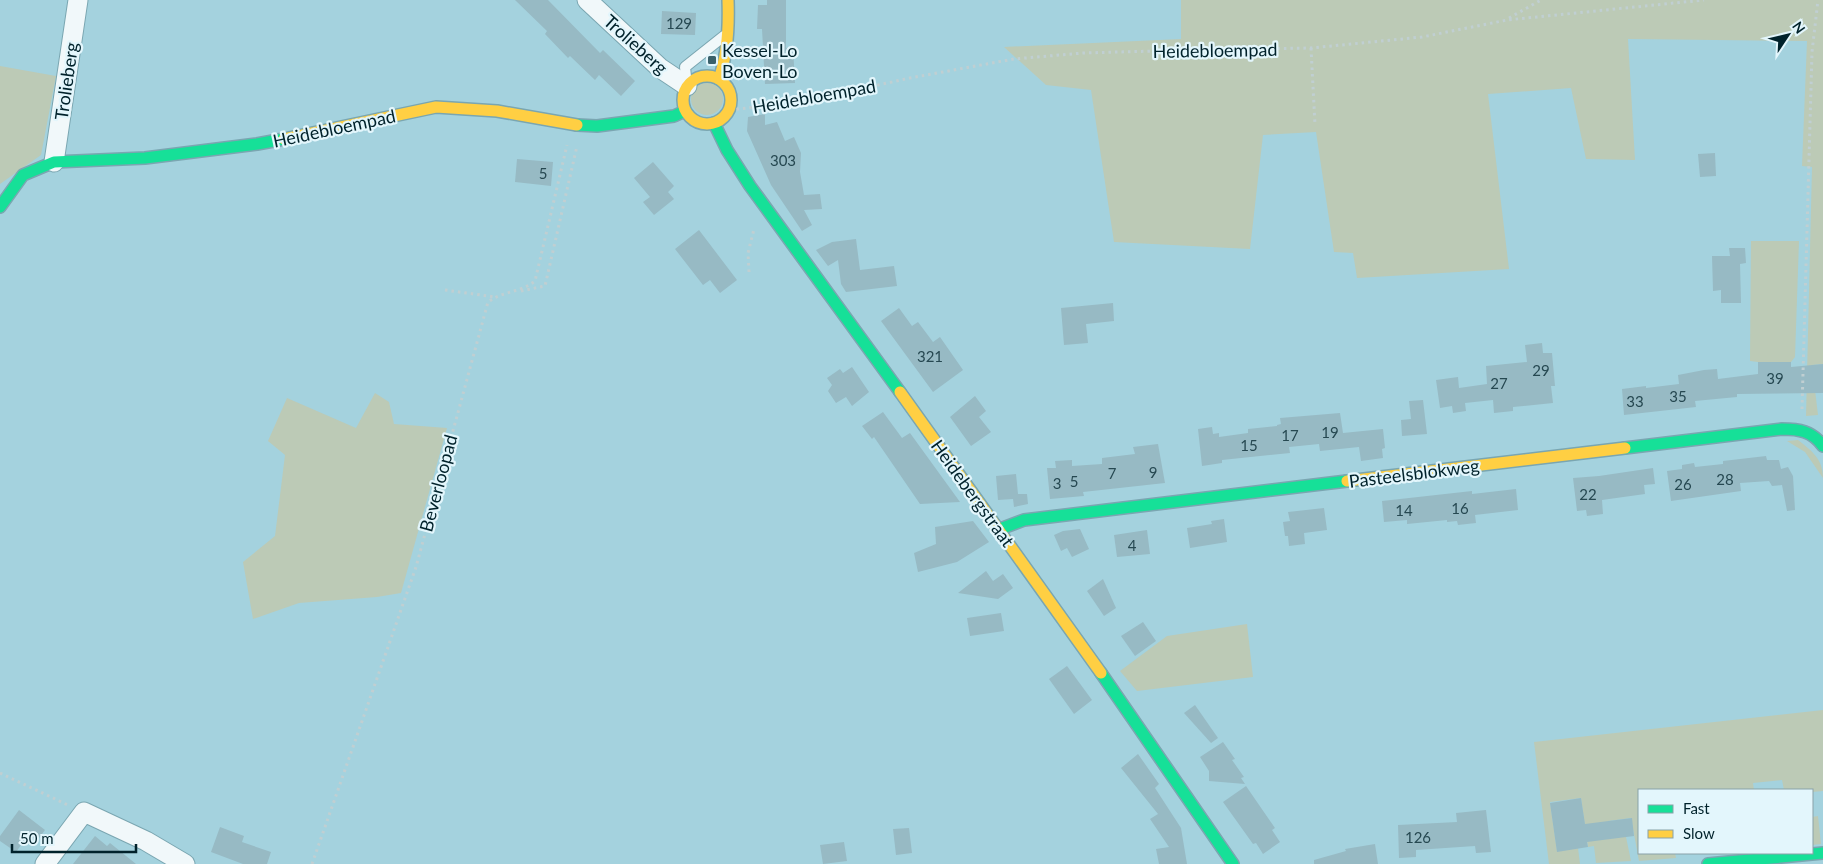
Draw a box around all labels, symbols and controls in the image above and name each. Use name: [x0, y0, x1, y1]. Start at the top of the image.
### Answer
street label: Trolieberg: [600, 10, 672, 78]
north arrow: [1763, 10, 1813, 60]
house number: 129: [666, 14, 692, 32]
text: N: [1789, 18, 1809, 37]
street label: Heidebloempad: [1152, 38, 1278, 62]
place label: Kessel-Lo Boven-Lo: [722, 39, 798, 82]
street label: Trolieberg: [50, 41, 82, 121]
marker: Kessel-Lo Boven-Lo: [706, 54, 718, 66]
street label: Heidebloempad: [751, 74, 877, 118]
street label: Heidebloempad: [271, 104, 397, 152]
house number: 303: [770, 151, 796, 169]
house number: 5: [539, 164, 547, 182]
house number: 321: [917, 347, 943, 365]
house number: 29: [1532, 361, 1550, 379]
house number: 39: [1766, 369, 1784, 387]
house number: 27: [1490, 374, 1508, 392]
house number: 35: [1669, 387, 1687, 405]
house number: 33: [1626, 392, 1644, 410]
house number: 19: [1321, 423, 1339, 441]
house number: 17: [1281, 426, 1299, 444]
street label: Beverloopad: [414, 432, 462, 534]
street label: Heidebergstraat: [927, 435, 1020, 551]
house number: 15: [1240, 436, 1258, 454]
street label: Pasteelsblokweg: [1348, 454, 1480, 492]
house number: 9: [1149, 463, 1157, 481]
house number: 7: [1108, 464, 1117, 482]
house number: 28: [1716, 470, 1734, 488]
house number: 5: [1070, 472, 1078, 490]
house number: 3: [1053, 474, 1061, 492]
house number: 26: [1674, 475, 1692, 493]
house number: 22: [1579, 485, 1597, 503]
house number: 16: [1451, 499, 1469, 517]
house number: 14: [1395, 501, 1413, 519]
house number: 4: [1128, 536, 1137, 554]
legend: [1638, 789, 1813, 854]
text: Fast: [1683, 799, 1710, 817]
scale bar: [12, 822, 136, 854]
text: Slow: [1683, 824, 1715, 842]
house number: 126: [1405, 828, 1431, 846]
text: 50 m: [20, 829, 54, 847]

